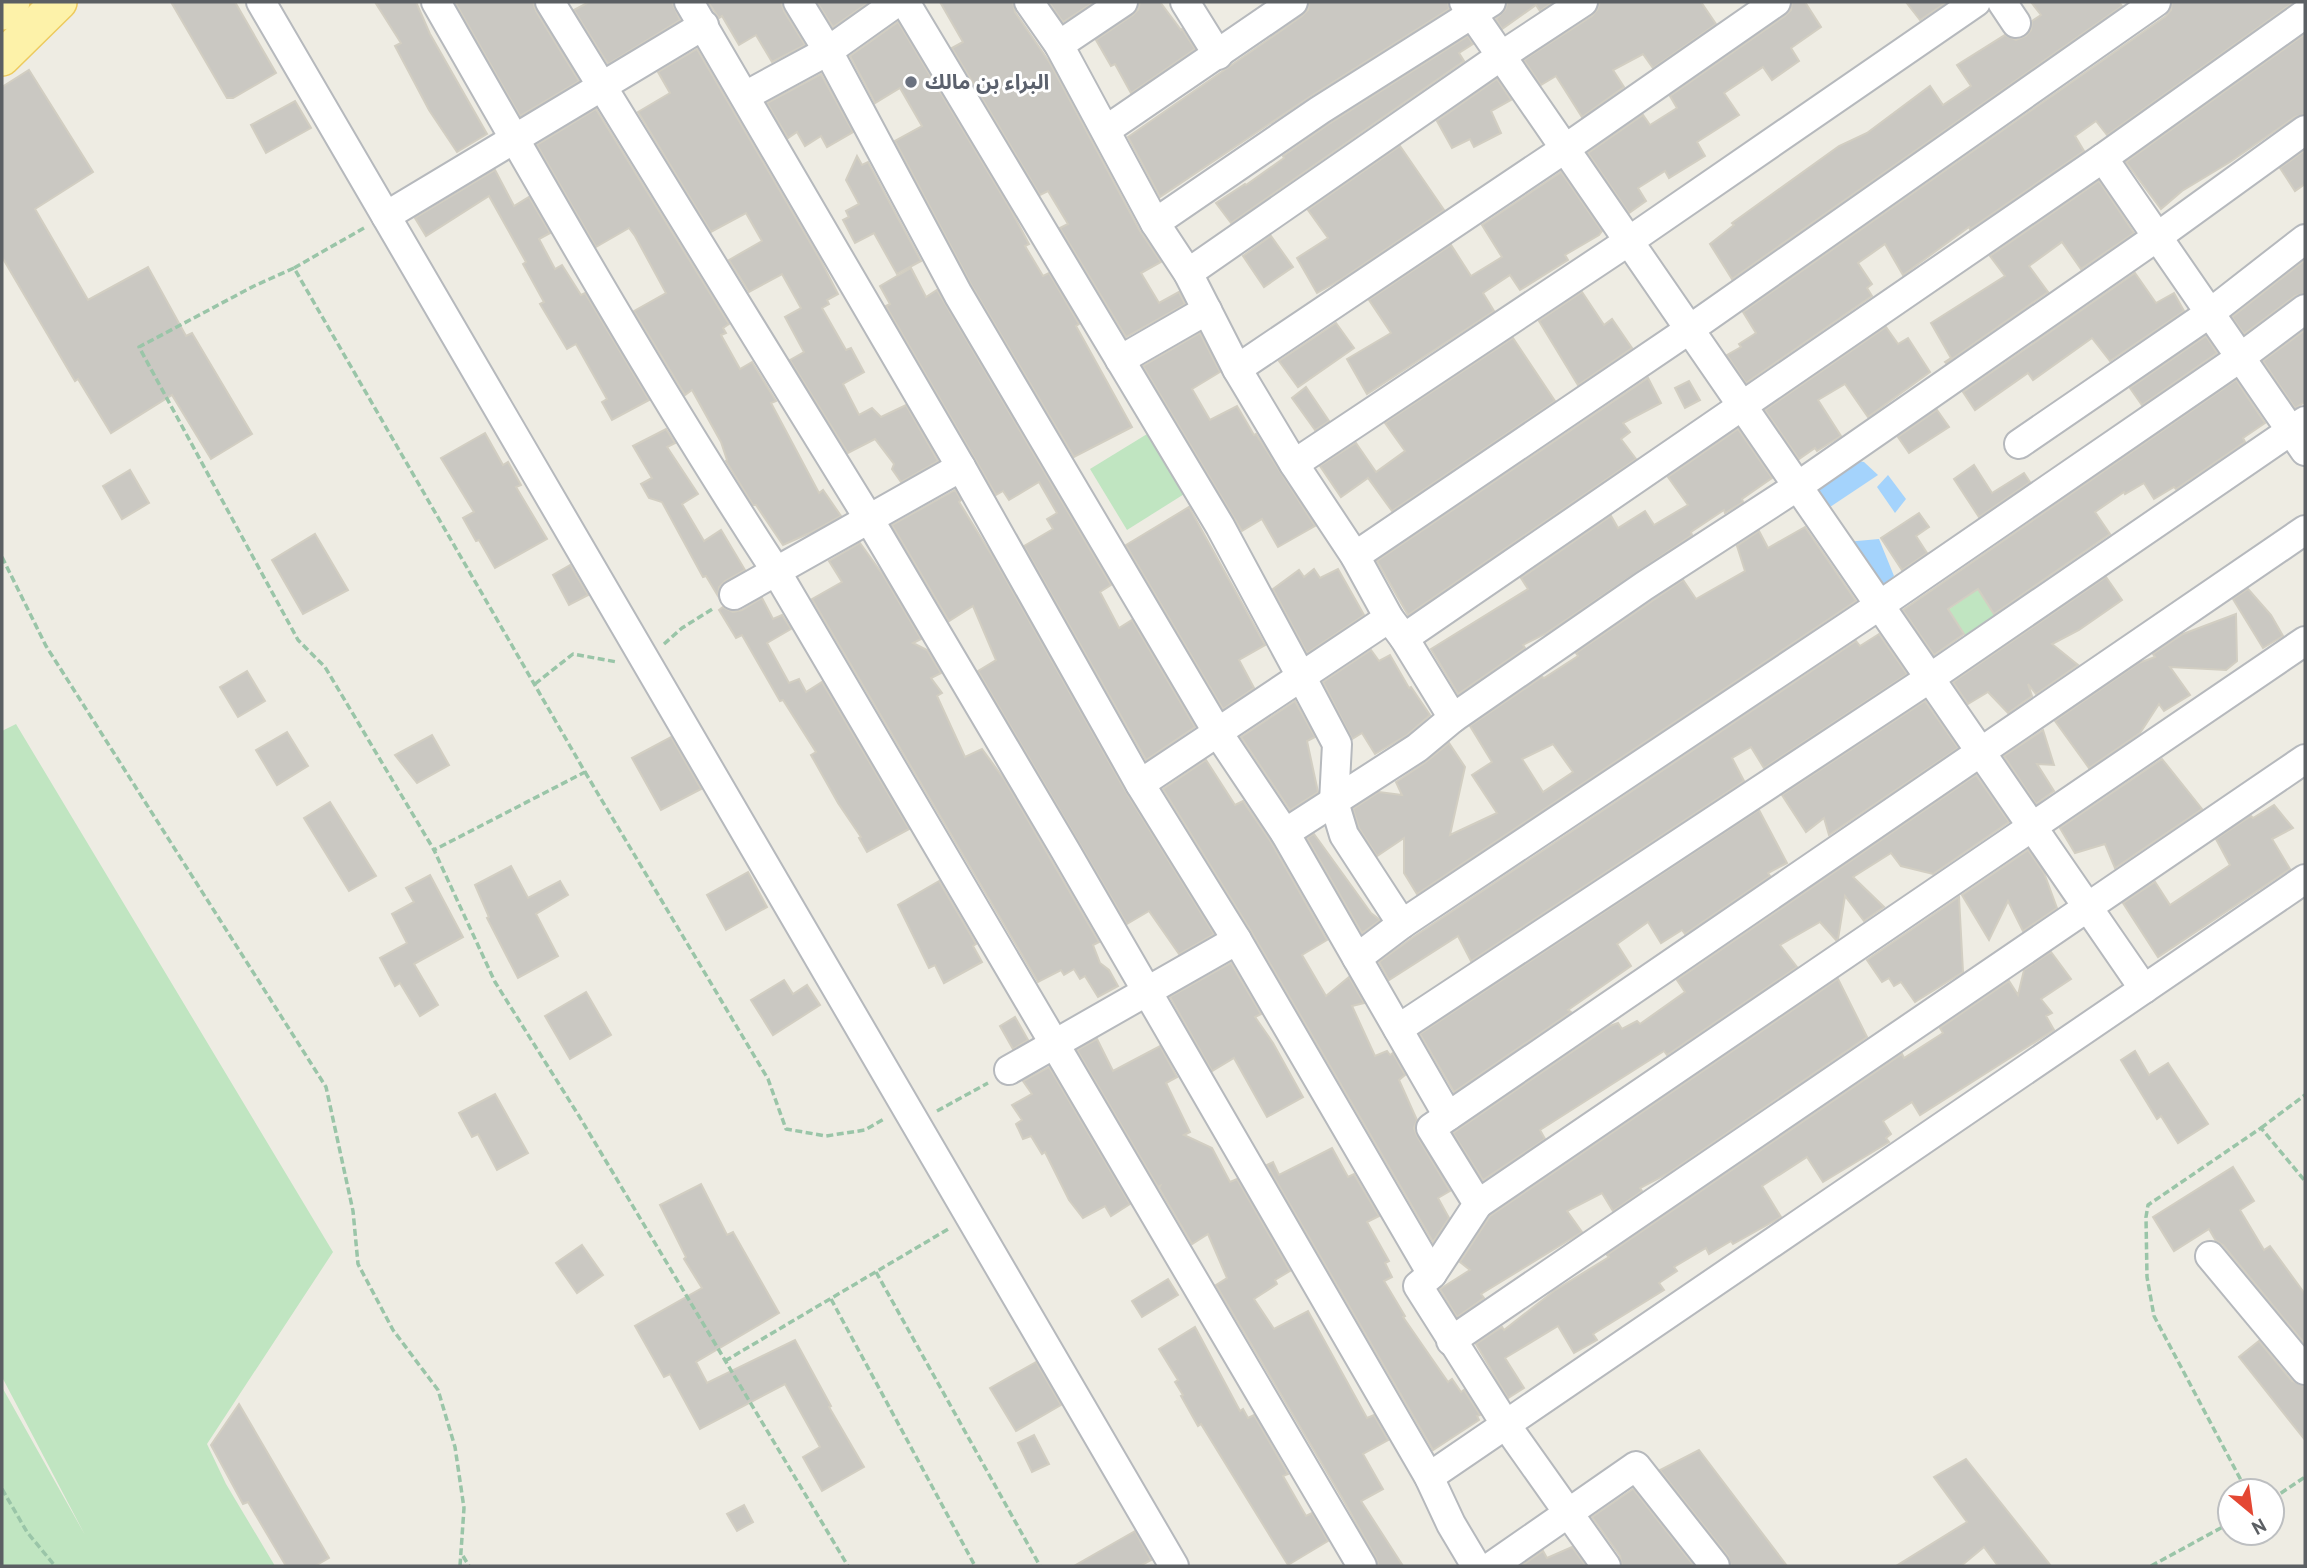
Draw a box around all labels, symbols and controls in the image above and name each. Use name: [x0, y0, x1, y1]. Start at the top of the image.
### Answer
place label: البراء بن مالك: [925, 68, 1049, 95]
marker: البراء بن مالك: [903, 74, 919, 90]
north arrow: [2216, 1477, 2286, 1547]
text: N: [2248, 1513, 2271, 1540]

